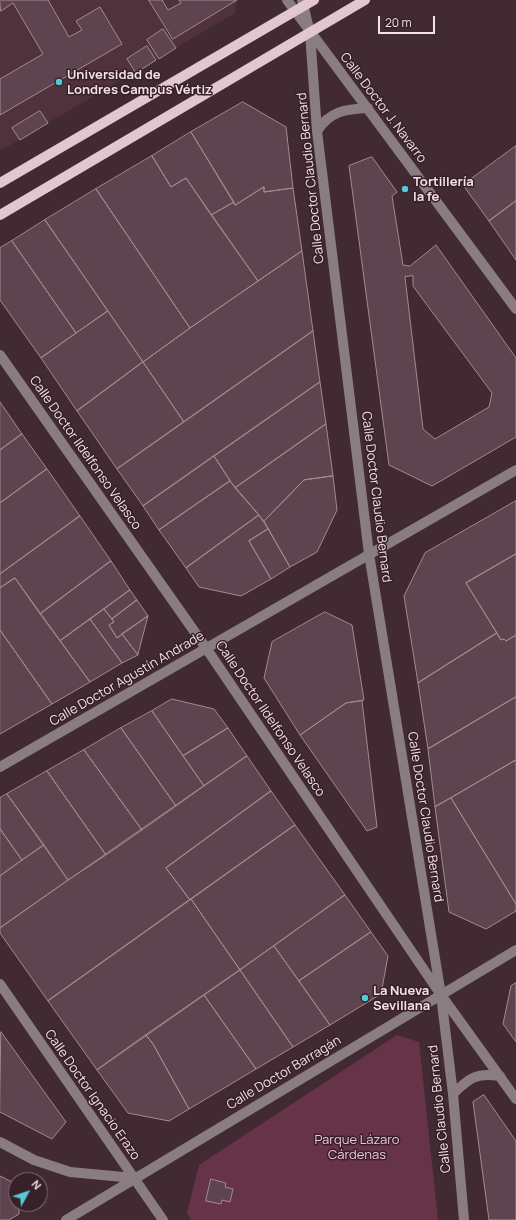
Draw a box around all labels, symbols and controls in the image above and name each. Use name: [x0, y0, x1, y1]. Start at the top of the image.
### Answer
scale bar: [380, 8, 437, 34]
text: 20 m: [385, 14, 412, 31]
street label: Calle Doctor J. Navarro: [337, 50, 429, 166]
place label: Universidad de Londres Campus Vértiz: [67, 67, 212, 98]
marker: Universidad de Londres Campus Vértiz: [54, 77, 64, 87]
street label: Calle Doctor Claudio Bernard: [294, 92, 328, 264]
place label: Tortillería la fe: [413, 174, 474, 205]
marker: Tortillería la fe: [400, 184, 410, 194]
street label: Calle Doctor Ildelfonso Velasco: [26, 373, 144, 533]
street label: Calle Doctor Claudio Bernard: [358, 411, 394, 583]
street label: Calle Doctor Agustín Andrade: [47, 628, 207, 730]
street label: Calle Doctor Ildelfonso Velasco: [212, 638, 328, 800]
street label: Calle Doctor Claudio Bernard: [404, 731, 446, 903]
place label: La Nueva Sevillana: [373, 983, 430, 1014]
marker: La Nueva Sevillana: [360, 993, 370, 1003]
street label: Calle Doctor Ignacio Erazo: [41, 1027, 143, 1163]
street label: Calle Doctor Barragán: [224, 1033, 344, 1113]
street label: Calle Claudio Bernard: [426, 1044, 454, 1174]
park label: Parque Lázaro Cárdenas: [315, 1132, 399, 1163]
north arrow: [8, 1172, 48, 1212]
text: N: [29, 1177, 45, 1192]

